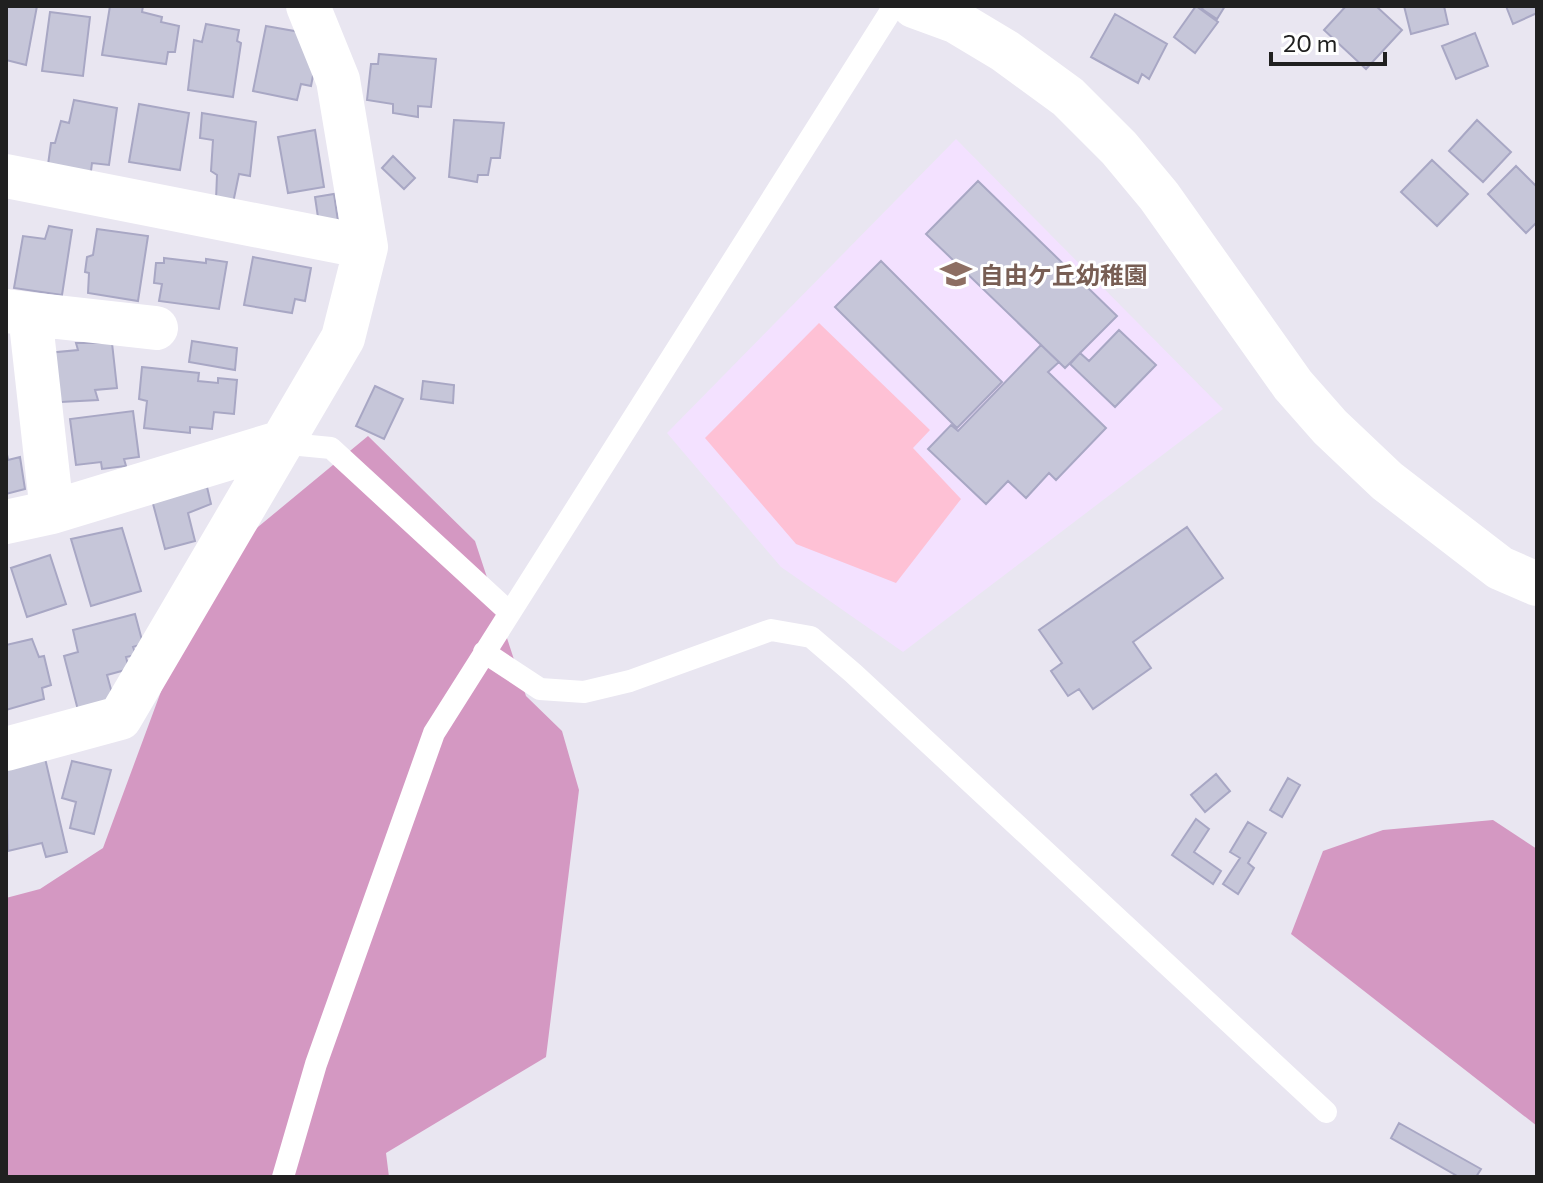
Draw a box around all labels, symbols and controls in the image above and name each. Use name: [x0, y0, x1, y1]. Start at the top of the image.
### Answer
scale bar: [1271, 16, 1385, 66]
text: 20 m: [1283, 28, 1337, 57]
school or university icon: 自由ケ丘幼稚園: [939, 257, 973, 291]
place label: 自由ケ丘幼稚園: [980, 260, 1148, 289]

